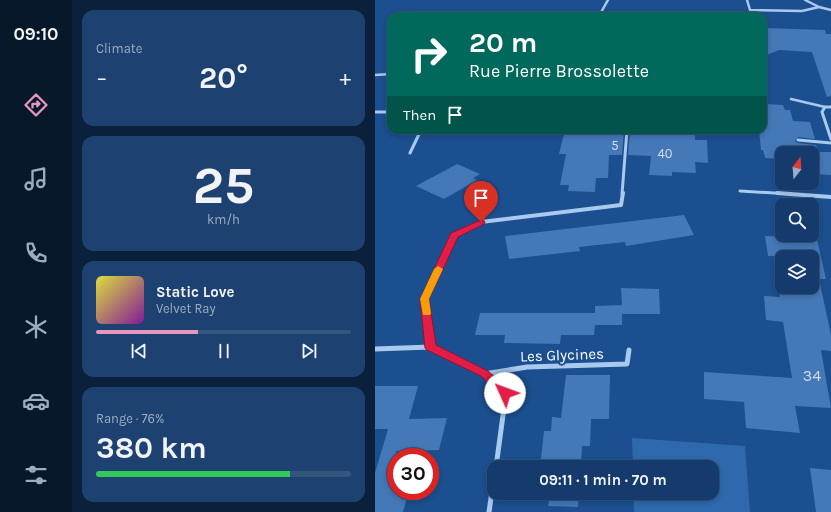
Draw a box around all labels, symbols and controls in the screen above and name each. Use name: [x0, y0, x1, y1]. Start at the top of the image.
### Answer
text: 09:10: [13, 23, 59, 45]
text: 20 m: [469, 26, 537, 59]
icon: right: [403, 28, 455, 80]
text: Climate: [96, 41, 142, 56]
text: 20°: [199, 60, 248, 96]
text: Rue Pierre Brossolette: [469, 60, 649, 82]
text: −: [96, 65, 108, 91]
text: +: [339, 65, 351, 91]
icon: directions: [22, 91, 50, 119]
icon: arrive: [444, 104, 466, 126]
text: Then: [403, 106, 436, 124]
house number: 5: [611, 138, 619, 153]
house number: 40: [658, 146, 673, 161]
north arrow: [775, 146, 819, 190]
map controls: [775, 146, 819, 294]
text: 25: [193, 155, 254, 216]
icon: music: [22, 165, 50, 193]
pin: [464, 181, 498, 222]
icon: arrive: [470, 187, 492, 209]
button: search: [775, 198, 819, 242]
text: km/h: [207, 212, 240, 227]
icon: phone: [22, 239, 50, 267]
button: layers: [775, 250, 819, 294]
text: Static Love: [156, 283, 234, 301]
text: Velvet Ray: [156, 301, 216, 316]
icon: climate: [22, 313, 50, 341]
icon: previous: [128, 340, 150, 362]
icon: pause: [213, 340, 235, 362]
icon: next: [298, 340, 320, 362]
street label: Les Glycines: [520, 345, 604, 365]
house number: 34: [803, 366, 821, 385]
position arrow: [484, 372, 526, 414]
icon: car: [22, 387, 50, 415]
text: Range · 76%: [96, 411, 164, 426]
text: 380 km: [96, 430, 207, 466]
speed limit sign: 30: [387, 448, 439, 500]
icon: filters: [22, 461, 50, 489]
text: 09:11 · 1 min · 70 m: [539, 471, 667, 489]

